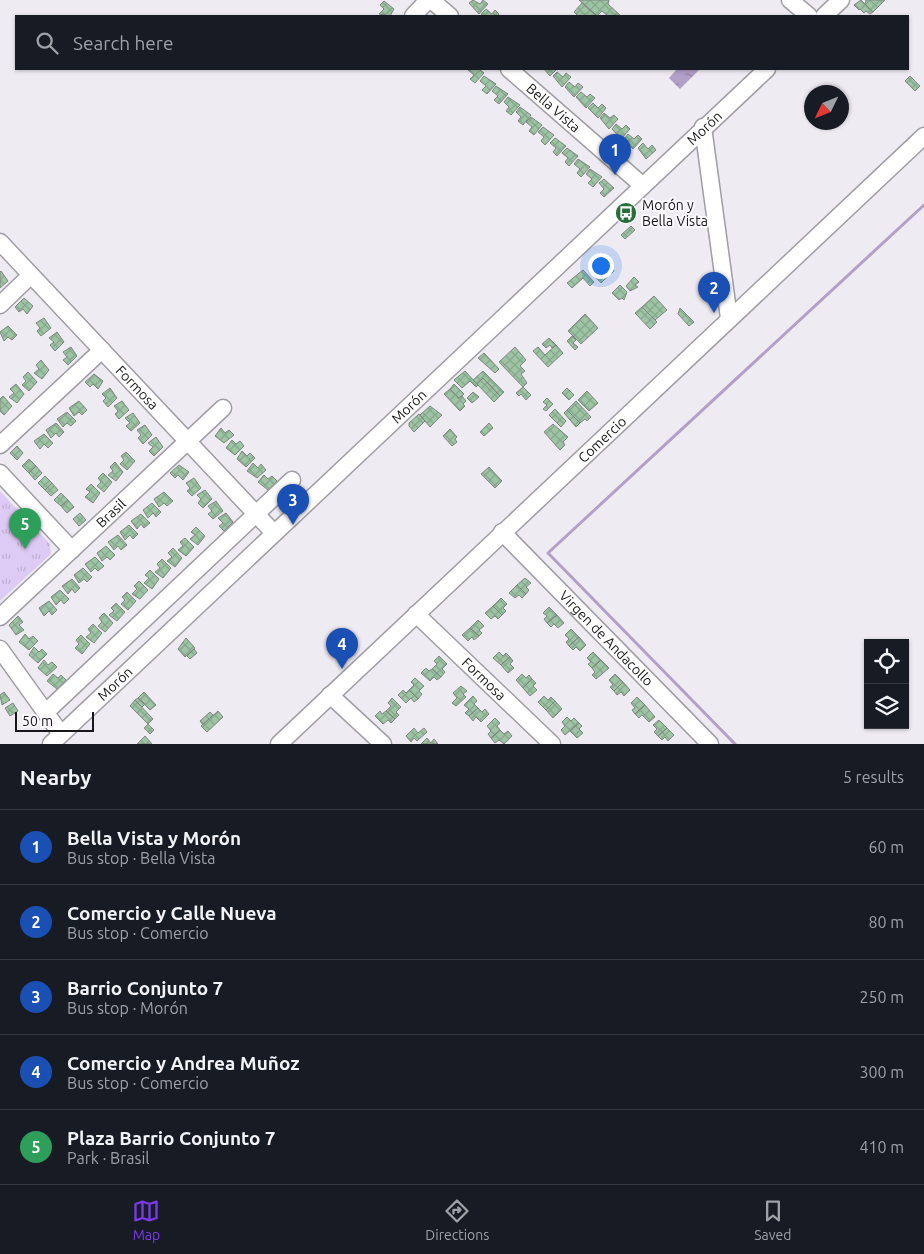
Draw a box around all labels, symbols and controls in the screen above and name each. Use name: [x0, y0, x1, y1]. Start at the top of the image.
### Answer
search box: [15, 15, 909, 70]
icon: search: [33, 29, 61, 57]
text: Search here: [73, 32, 173, 54]
street label: Bella Vista: [523, 80, 584, 135]
north arrow: [804, 85, 849, 130]
street label: Morón: [684, 108, 725, 148]
pin: 1: [599, 134, 631, 175]
place label: Morón y Bella Vista: [642, 197, 708, 229]
bus stop icon: Morón y Bella Vista: [614, 201, 638, 225]
your location: [588, 253, 614, 279]
pin: 2: [698, 272, 730, 313]
street label: Formosa: [113, 362, 162, 413]
street label: Morón: [388, 386, 430, 427]
street label: Comercio: [575, 413, 629, 466]
pin: 3: [277, 484, 309, 525]
street label: Brasil: [93, 495, 129, 531]
pin: 5: [9, 508, 41, 549]
street label: Virgen de Andacollo: [556, 587, 657, 689]
pin: 4: [326, 628, 358, 669]
map controls: [864, 639, 909, 729]
button: locate: [864, 639, 909, 684]
street label: Formosa: [459, 654, 509, 704]
street label: Morón: [94, 663, 136, 704]
button: layers: [864, 684, 909, 729]
scale bar: [15, 709, 94, 732]
text: 50 m: [22, 713, 53, 729]
text: Nearby: [20, 765, 91, 789]
text: 5 results: [843, 768, 904, 786]
text: Bella Vista y Morón: [67, 827, 241, 849]
text: 1: [31, 838, 41, 856]
text: 60 m: [868, 838, 904, 856]
text: Bus stop · Bella Vista: [67, 849, 215, 867]
text: Comercio y Calle Nueva: [67, 902, 277, 924]
text: 2: [31, 913, 41, 931]
text: 80 m: [868, 913, 904, 931]
text: Bus stop · Comercio: [67, 924, 209, 942]
text: Barrio Conjunto 7: [67, 977, 223, 999]
text: 3: [31, 988, 41, 1006]
text: 250 m: [859, 988, 904, 1006]
text: Bus stop · Morón: [67, 999, 188, 1017]
text: Comercio y Andrea Muñoz: [67, 1052, 300, 1074]
text: 4: [31, 1063, 41, 1081]
text: 300 m: [859, 1063, 904, 1081]
text: Bus stop · Comercio: [67, 1074, 209, 1092]
text: Plaza Barrio Conjunto 7: [67, 1127, 276, 1149]
text: 5: [31, 1138, 41, 1156]
text: 410 m: [859, 1138, 904, 1156]
text: Park · Brasil: [67, 1149, 150, 1167]
tab: Map: [132, 1197, 160, 1243]
tab: Directions: [425, 1197, 489, 1243]
tab: Saved: [754, 1197, 792, 1243]

